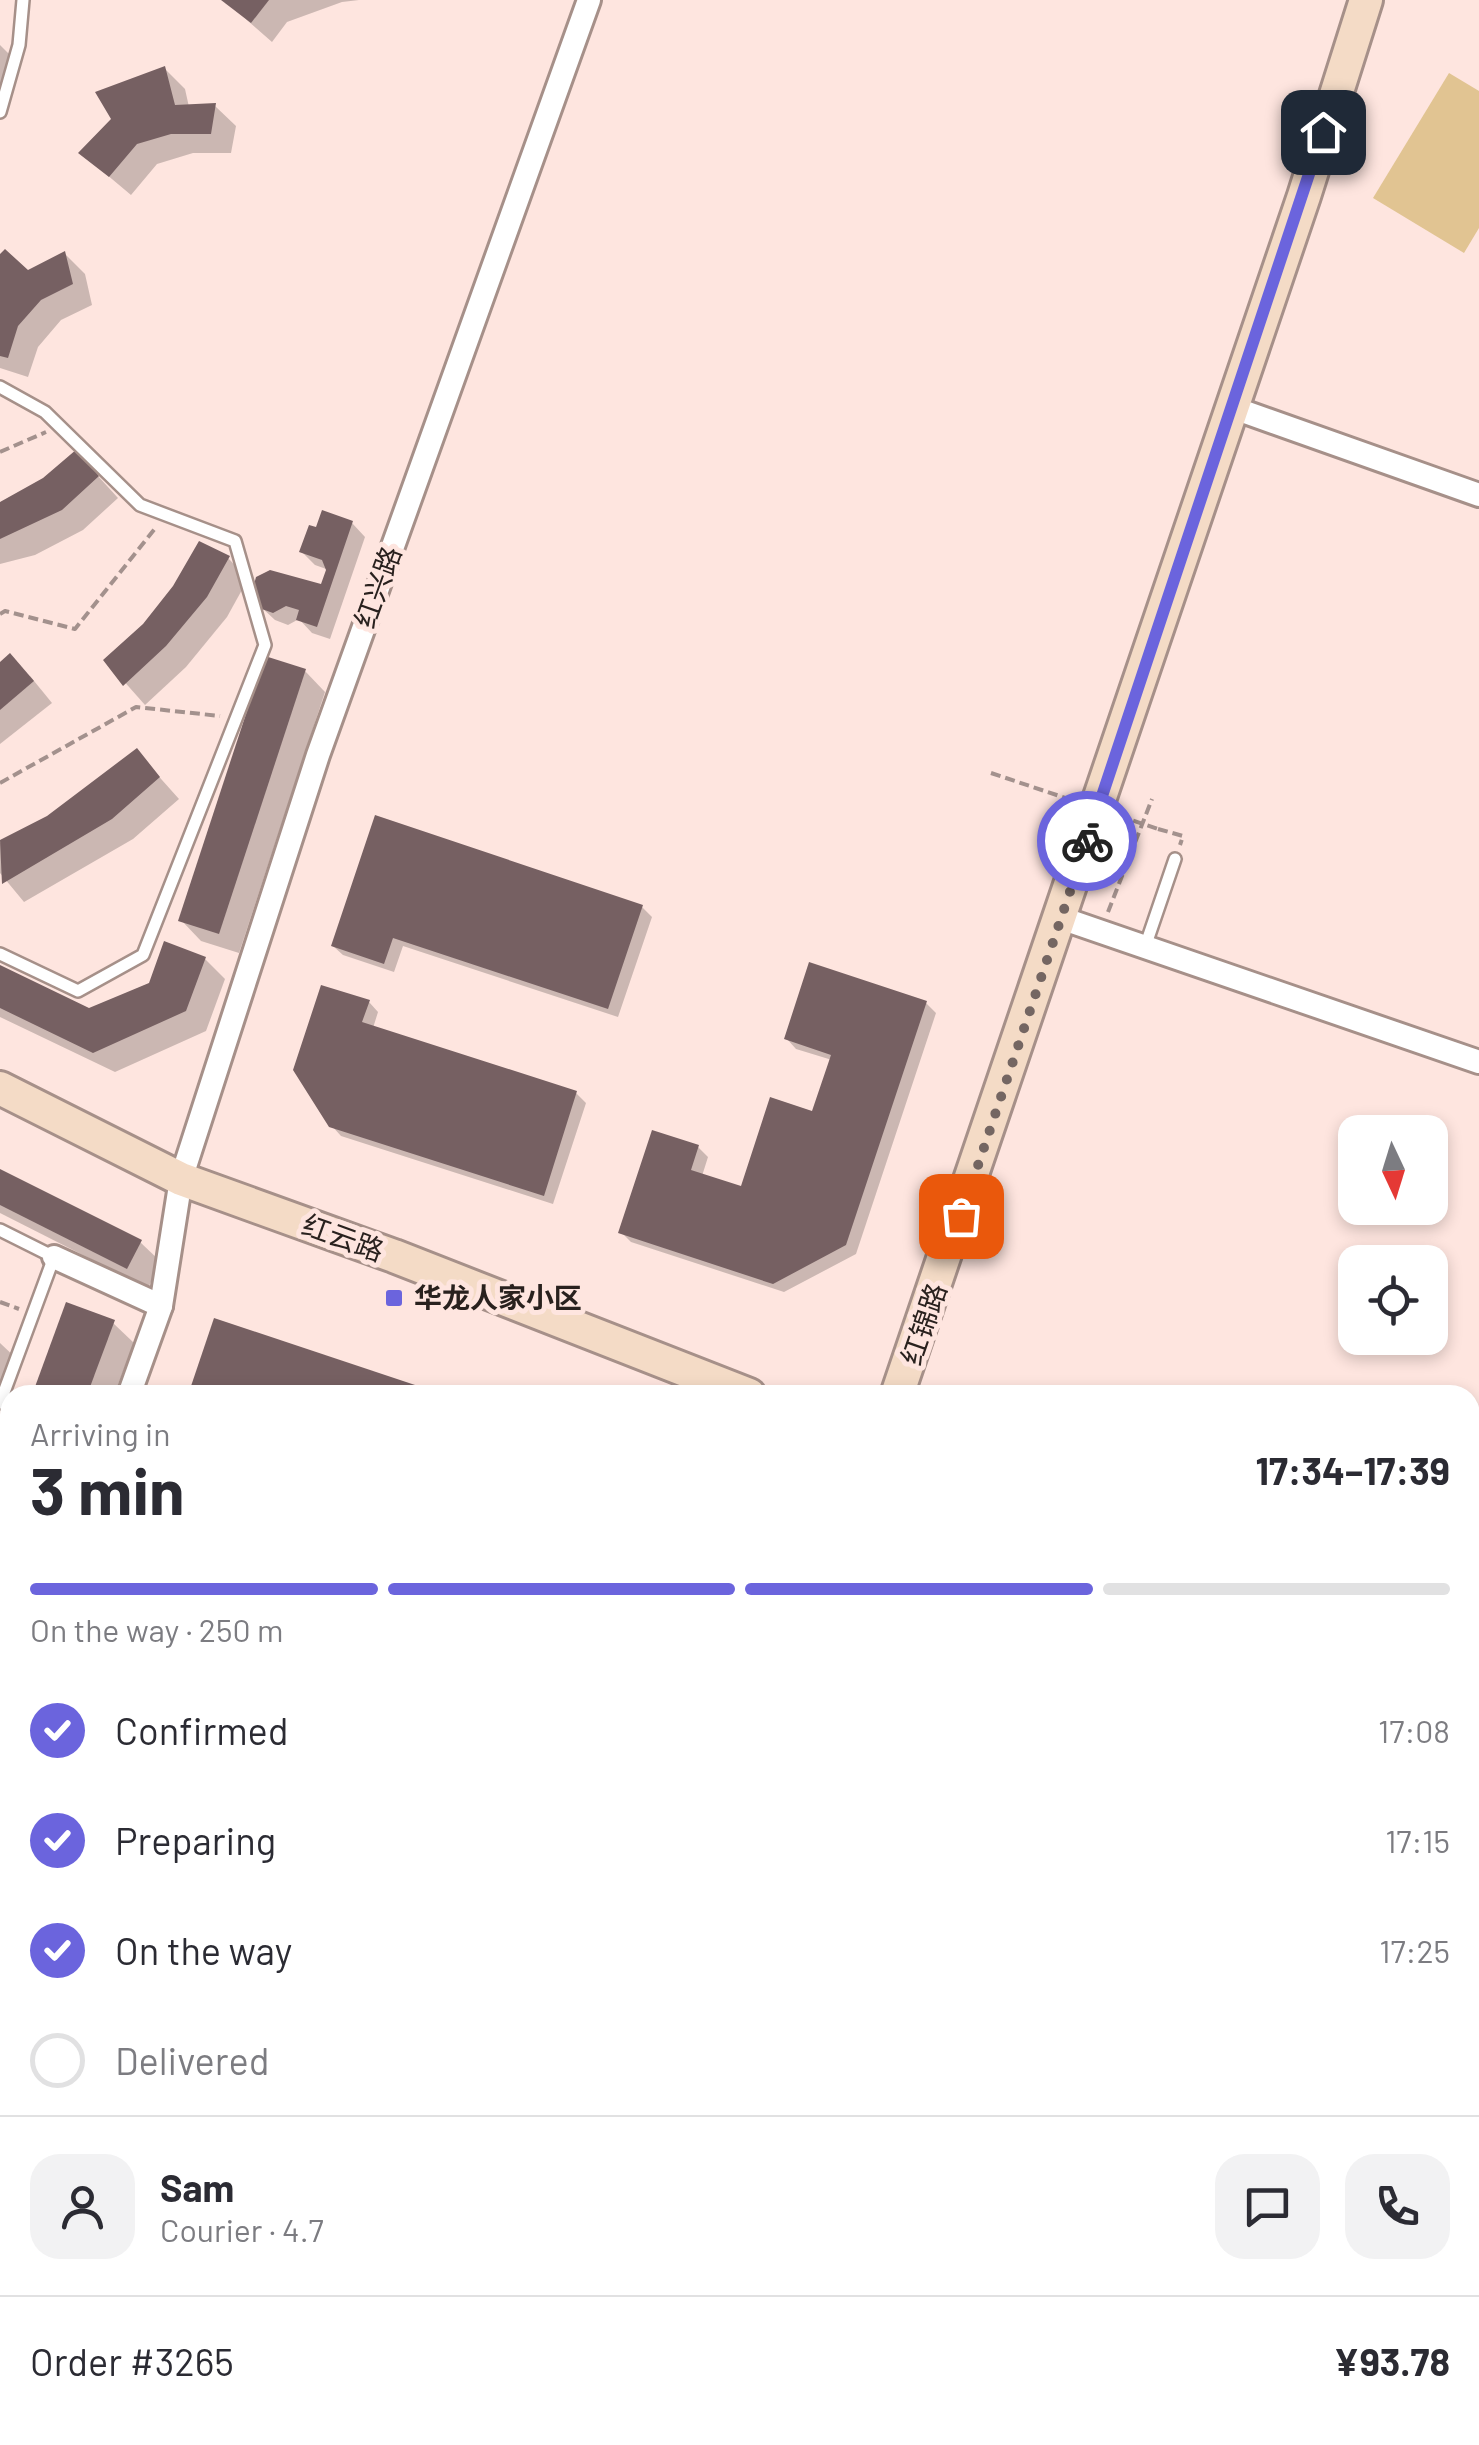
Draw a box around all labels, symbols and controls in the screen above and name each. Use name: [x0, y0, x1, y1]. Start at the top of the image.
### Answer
pin: [1281, 90, 1366, 175]
icon: home: [1296, 105, 1351, 160]
street label: 红兴路: [347, 541, 407, 632]
courier: [1037, 791, 1137, 891]
icon: bike: [1060, 814, 1115, 869]
north arrow: [1338, 1115, 1448, 1225]
map controls: [1338, 1115, 1448, 1355]
pin: [919, 1174, 1004, 1259]
icon: bag: [934, 1189, 989, 1244]
street label: 红云路: [298, 1207, 389, 1267]
button: locate: [1338, 1245, 1448, 1355]
street label: 红锦路: [893, 1278, 953, 1369]
place label: 华龙人家小区: [414, 1280, 582, 1314]
marker: 华龙人家小区: [383, 1287, 405, 1309]
text: Arriving in: [30, 1414, 170, 1452]
text: 17:34–17:39: [1255, 1447, 1450, 1493]
text: 3 min: [30, 1450, 185, 1528]
text: On the way · 250 m: [30, 1610, 283, 1648]
icon: check: [30, 1703, 85, 1758]
text: Confirmed: [115, 1707, 288, 1753]
text: 17:08: [1378, 1711, 1450, 1749]
icon: check: [30, 1813, 85, 1868]
text: Preparing: [115, 1817, 276, 1863]
text: 17:15: [1385, 1821, 1450, 1859]
icon: check: [30, 1923, 85, 1978]
text: On the way: [115, 1927, 292, 1973]
text: 17:25: [1379, 1931, 1450, 1969]
text: Delivered: [115, 2037, 269, 2083]
button: person: [30, 2154, 135, 2259]
button: chat: [1215, 2154, 1320, 2259]
button: phone: [1345, 2154, 1450, 2259]
text: Sam: [160, 2164, 234, 2210]
text: Courier · 4.7: [160, 2210, 324, 2248]
text: Order #3265: [30, 2338, 234, 2384]
text: ¥93.78: [1334, 2338, 1450, 2384]

